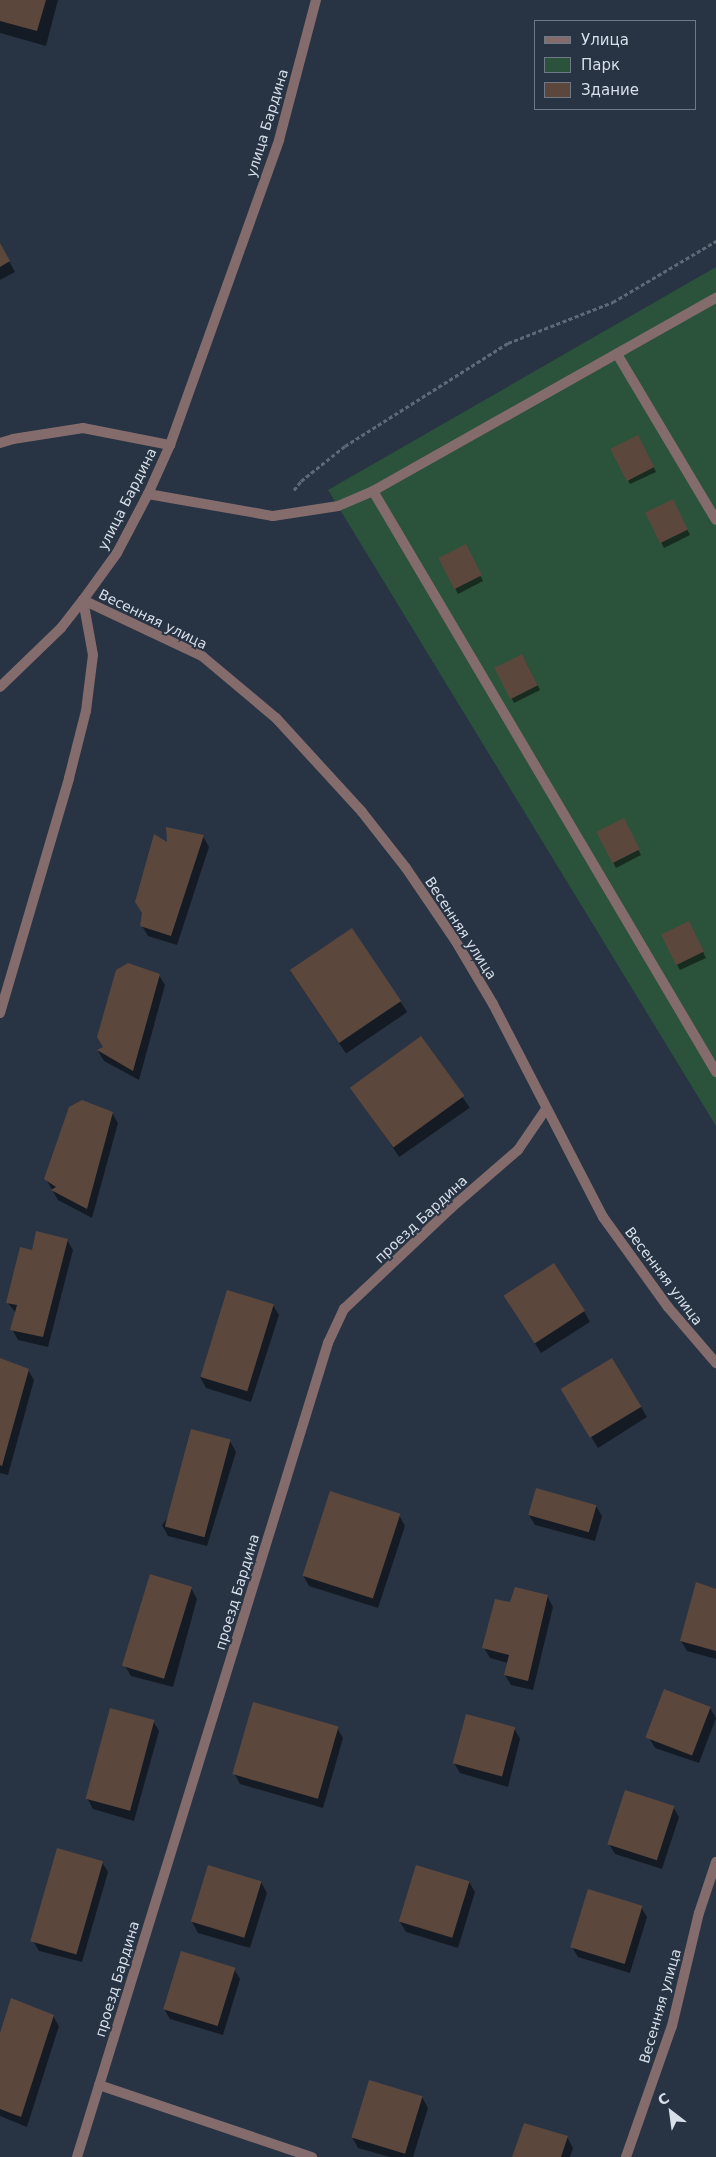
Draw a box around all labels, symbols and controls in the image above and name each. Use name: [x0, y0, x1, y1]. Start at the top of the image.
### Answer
legend: [534, 20, 696, 110]
text: Улица: [581, 31, 629, 49]
text: Парк: [581, 56, 620, 74]
street label: улица Бардина: [243, 67, 291, 179]
text: Здание: [581, 81, 639, 99]
street label: улица Бардина: [94, 445, 160, 553]
street label: Весенняя улица: [96, 585, 210, 653]
street label: Весенняя улица: [422, 874, 500, 982]
street label: проезд Бардина: [371, 1172, 471, 1266]
street label: Весенняя улица: [622, 1224, 706, 1328]
street label: проезд Бардина: [211, 1532, 263, 1652]
street label: проезд Бардина: [91, 1919, 143, 2039]
street label: Весенняя улица: [636, 1947, 684, 2065]
north arrow: [646, 2087, 696, 2137]
text: С: [655, 2090, 672, 2109]

